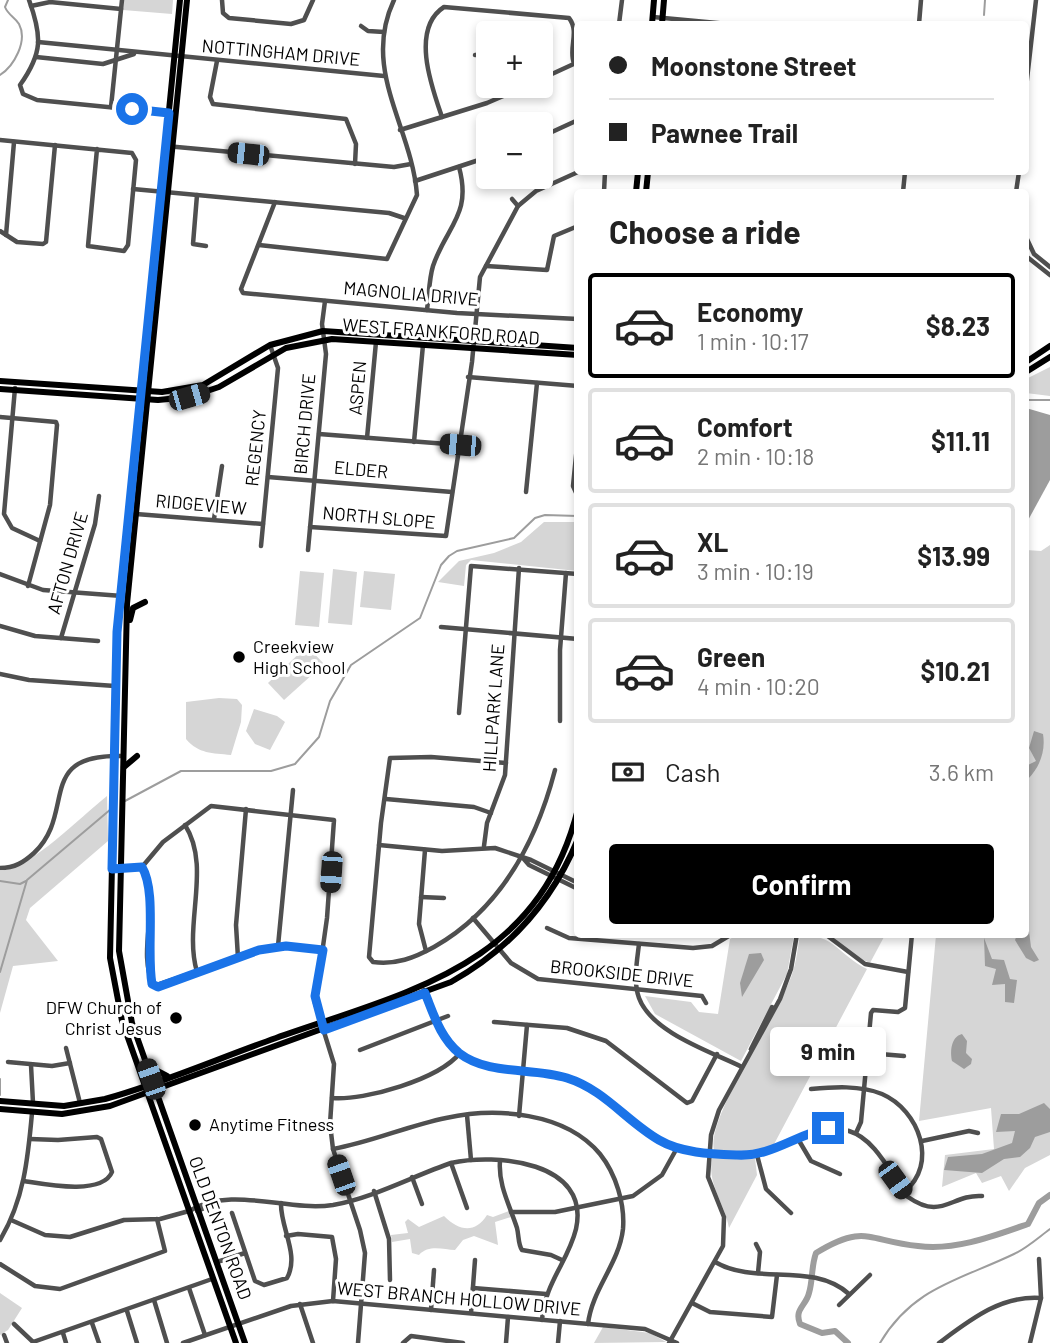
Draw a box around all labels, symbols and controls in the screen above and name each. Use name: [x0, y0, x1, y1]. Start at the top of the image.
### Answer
map controls: [476, 21, 553, 189]
button: +: [476, 21, 553, 98]
street label: NOTTINGHAM DRIVE: [201, 34, 361, 70]
text: Moonstone Street: [651, 50, 856, 81]
route start: [116, 93, 148, 125]
button: −: [476, 112, 553, 189]
text: Pawnee Trail: [651, 117, 798, 148]
car: [227, 141, 270, 167]
text: Choose a ride: [609, 212, 801, 250]
street label: MAGNOLIA DRIVE: [343, 276, 480, 310]
icon: car: [613, 294, 676, 357]
text: Economy: [697, 296, 803, 327]
text: $8.23: [926, 310, 990, 341]
street label: WEST FRANKFORD ROAD: [342, 313, 540, 349]
text: 1 min · 10:17: [697, 327, 809, 355]
street label: ASPEN: [344, 360, 370, 416]
street label: BIRCH DRIVE: [289, 372, 319, 475]
car: [166, 381, 213, 413]
street label: REGENCY: [240, 408, 270, 487]
icon: car: [613, 409, 676, 472]
text: Comfort: [697, 411, 793, 442]
text: $11.11: [931, 425, 990, 456]
car: [439, 433, 482, 457]
text: 2 min · 10:18: [697, 442, 814, 470]
street label: ELDER: [333, 456, 389, 482]
street label: RIDGEVIEW: [155, 489, 248, 519]
street label: NORTH SLOPE: [322, 501, 437, 533]
street label: AFTON DRIVE: [42, 509, 92, 616]
icon: car: [613, 524, 676, 587]
text: XL: [697, 526, 728, 557]
text: $13.99: [917, 540, 990, 571]
text: 3 min · 10:19: [697, 557, 814, 585]
place label: Creekview High School: [253, 635, 346, 678]
icon: car: [613, 639, 676, 702]
text: Green: [697, 641, 765, 672]
street label: HILLPARK LANE: [478, 643, 508, 773]
marker: Creekview High School: [231, 649, 247, 665]
text: $10.21: [920, 655, 990, 686]
text: 4 min · 10:20: [697, 672, 820, 700]
icon: cash: [609, 753, 647, 791]
text: Cash: [665, 756, 720, 787]
text: 3.6 km: [929, 758, 994, 786]
button: Confirm: [609, 844, 994, 924]
car: [320, 850, 343, 894]
street label: BROOKSIDE DRIVE: [549, 955, 695, 991]
place label: DFW Church of Christ Jesus: [46, 996, 162, 1039]
marker: DFW Church of Christ Jesus: [168, 1010, 184, 1026]
callout: 9 min: [770, 1026, 886, 1076]
text: 9 min: [801, 1037, 855, 1065]
car: [135, 1056, 168, 1102]
route end: [812, 1112, 844, 1144]
place label: Anytime Fitness: [209, 1113, 334, 1135]
marker: Anytime Fitness: [187, 1117, 203, 1133]
car: [325, 1152, 358, 1198]
street label: OLD DENTON ROAD: [185, 1153, 257, 1302]
car: [875, 1157, 916, 1203]
street label: WEST BRANCH HOLLOW DRIVE: [336, 1276, 582, 1320]

